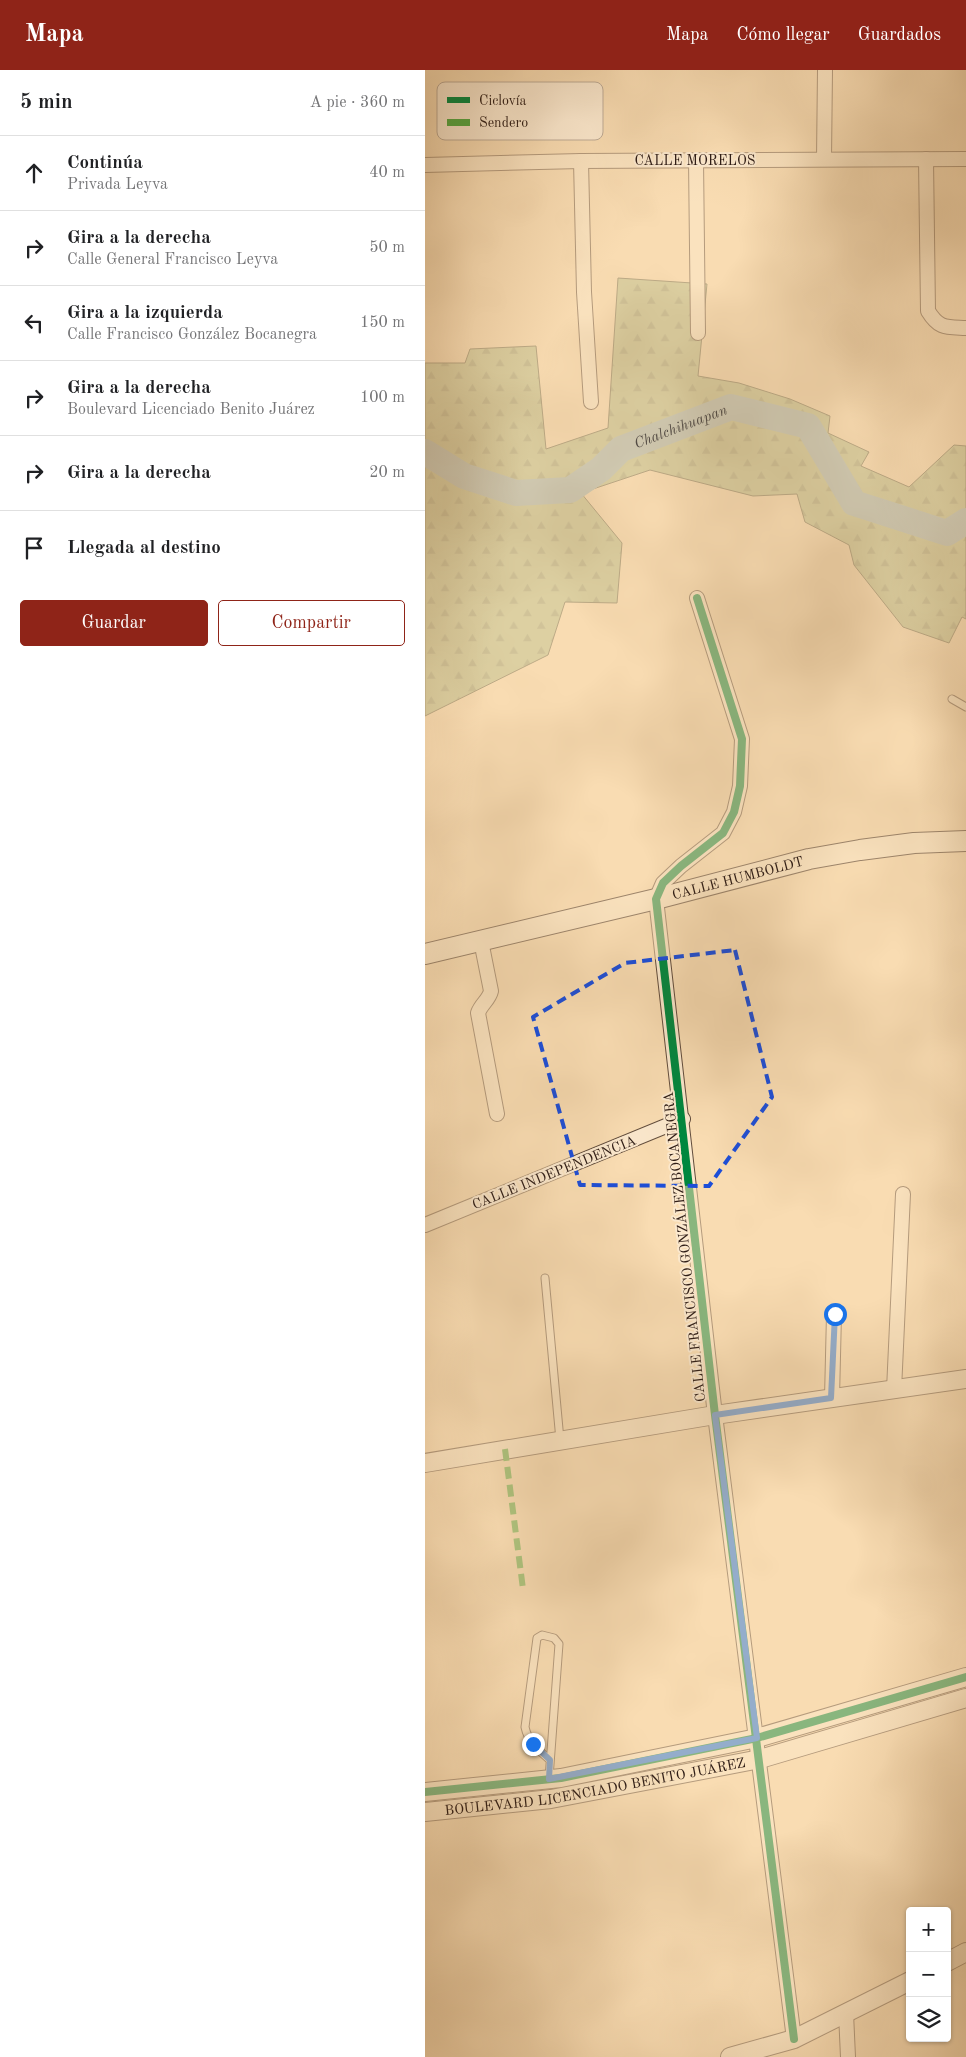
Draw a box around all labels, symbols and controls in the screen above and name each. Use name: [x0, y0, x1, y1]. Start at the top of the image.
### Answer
text: Mapa: [25, 23, 84, 47]
text: Mapa: [666, 26, 708, 44]
text: Cómo llegar: [736, 26, 830, 44]
text: Guardados: [858, 26, 941, 44]
legend: [437, 82, 603, 140]
text: 5 min: [20, 92, 73, 113]
text: Ciclovía: [479, 94, 527, 108]
text: A pie · 360 m: [310, 95, 405, 111]
text: Sendero: [479, 116, 528, 130]
text: Continúa: [67, 154, 143, 173]
street label: CALLE MORELOS: [635, 154, 755, 168]
icon: ahead: [20, 159, 48, 187]
text: 40 m: [369, 165, 405, 181]
text: Privada Leyva: [67, 177, 168, 193]
text: Gira a la derecha: [67, 229, 211, 248]
icon: right: [20, 234, 48, 262]
text: 50 m: [369, 240, 405, 256]
text: Calle General Francisco Leyva: [67, 252, 278, 268]
text: Gira a la izquierda: [67, 304, 223, 323]
icon: left: [20, 309, 48, 337]
text: 150 m: [360, 315, 405, 331]
text: Calle Francisco González Bocanegra: [67, 327, 317, 343]
text: Gira a la derecha: [67, 379, 211, 398]
icon: right: [20, 384, 48, 412]
text: 100 m: [360, 390, 405, 406]
text: Boulevard Licenciado Benito Juárez: [67, 402, 315, 418]
water label: Chalchihuapan: [632, 403, 730, 452]
icon: right: [20, 459, 48, 487]
text: Gira a la derecha: [67, 464, 211, 483]
text: 20 m: [369, 465, 405, 481]
icon: arrive: [20, 534, 48, 562]
text: Llegada al destino: [67, 539, 221, 558]
button: Guardar: [20, 600, 208, 646]
button: Compartir: [218, 600, 405, 646]
street label: CALLE HUMBOLDT: [671, 855, 805, 902]
street label: CALLE FRANCISCO GONZÁLEZ BOCANEGRA: [659, 1091, 708, 1403]
street label: CALLE INDEPENDENCIA: [470, 1133, 639, 1212]
route start: [824, 1303, 847, 1326]
route end: [522, 1733, 545, 1756]
street label: BOULEVARD LICENCIADO BENITO JUÁREZ: [444, 1756, 747, 1818]
map controls: [906, 1907, 951, 2042]
button: +: [906, 1907, 951, 1952]
button: −: [906, 1952, 951, 1997]
button: layers: [906, 1997, 951, 2042]

